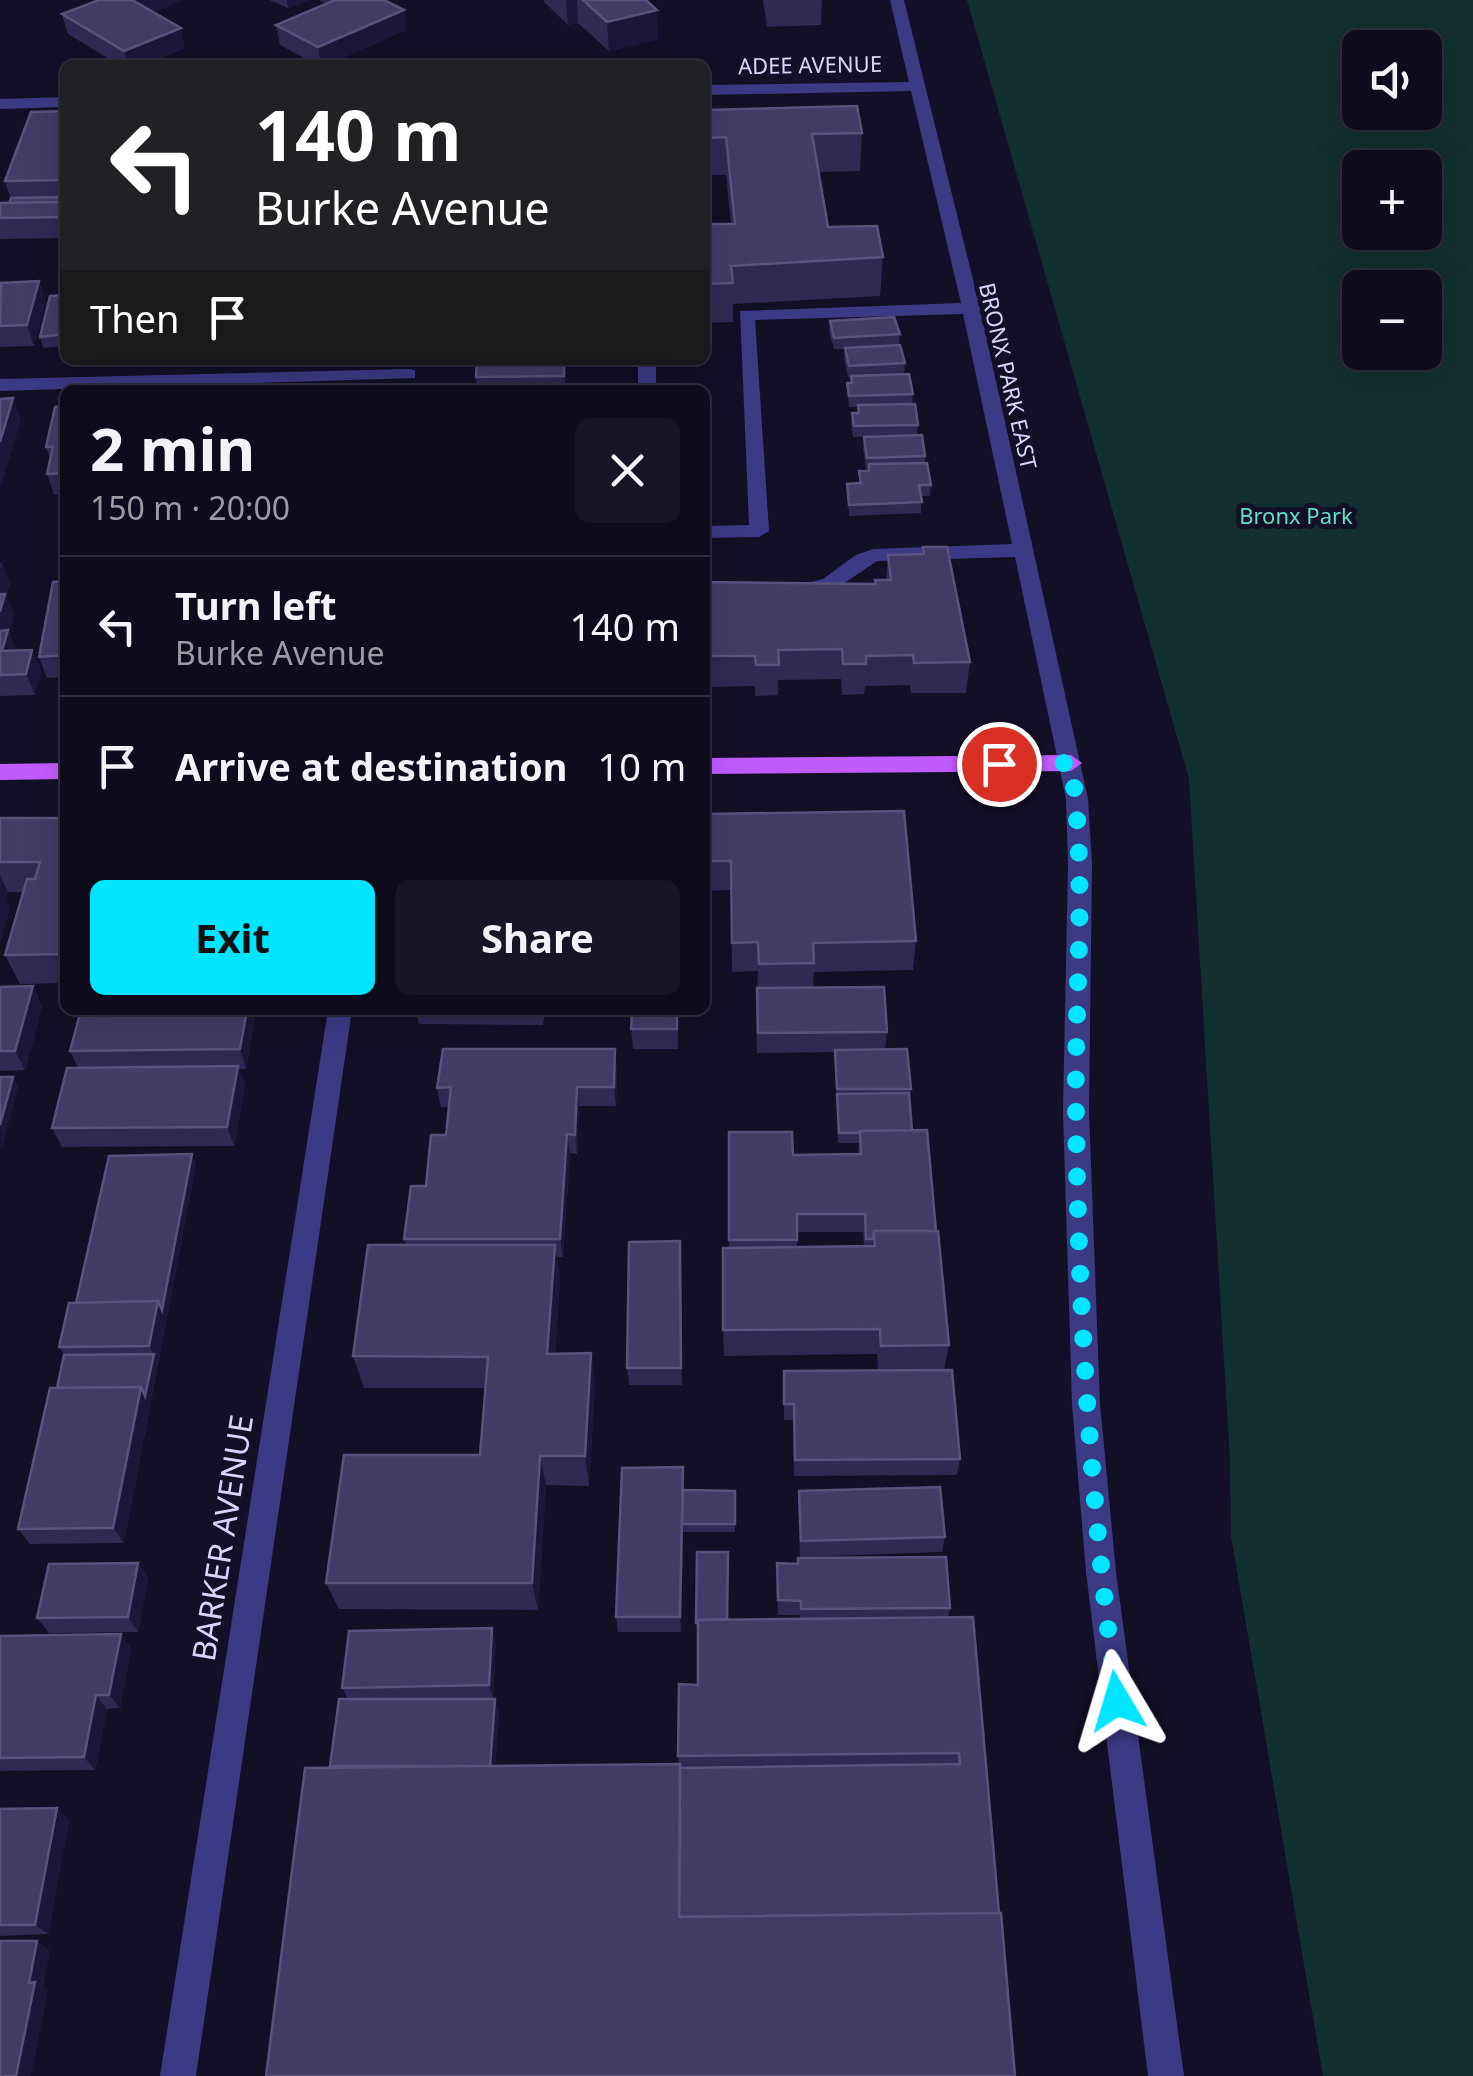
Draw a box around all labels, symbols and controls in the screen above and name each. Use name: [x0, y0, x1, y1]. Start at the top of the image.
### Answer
map controls: [1342, 30, 1442, 370]
button: sound: [1342, 30, 1442, 130]
street label: ADEE AVENUE: [738, 48, 882, 80]
text: 140 m: [255, 86, 462, 182]
icon: left: [90, 100, 220, 230]
button: +: [1342, 150, 1442, 250]
text: Burke Avenue: [255, 177, 550, 238]
button: −: [1342, 270, 1442, 370]
street label: BRONX PARK EAST: [973, 280, 1045, 472]
icon: arrive: [200, 290, 255, 345]
text: Then: [90, 292, 180, 344]
text: 2 min: [90, 407, 255, 489]
button: close: [575, 418, 680, 523]
text: 150 m · 20:00: [90, 486, 290, 529]
park label: Bronx Park: [1239, 500, 1353, 530]
text: Turn left: [175, 579, 337, 631]
icon: left: [90, 599, 145, 654]
text: 140 m: [569, 600, 680, 652]
text: Burke Avenue: [175, 631, 385, 674]
pin: [957, 722, 1042, 807]
icon: arrive: [972, 737, 1027, 792]
icon: arrive: [90, 739, 145, 794]
text: Arrive at destination: [175, 740, 567, 792]
text: 10 m: [597, 740, 686, 792]
button: Exit: [90, 880, 375, 995]
button: Share: [395, 880, 680, 995]
street label: BARKER AVENUE: [181, 1412, 262, 1664]
position arrow: [1065, 1649, 1169, 1753]

